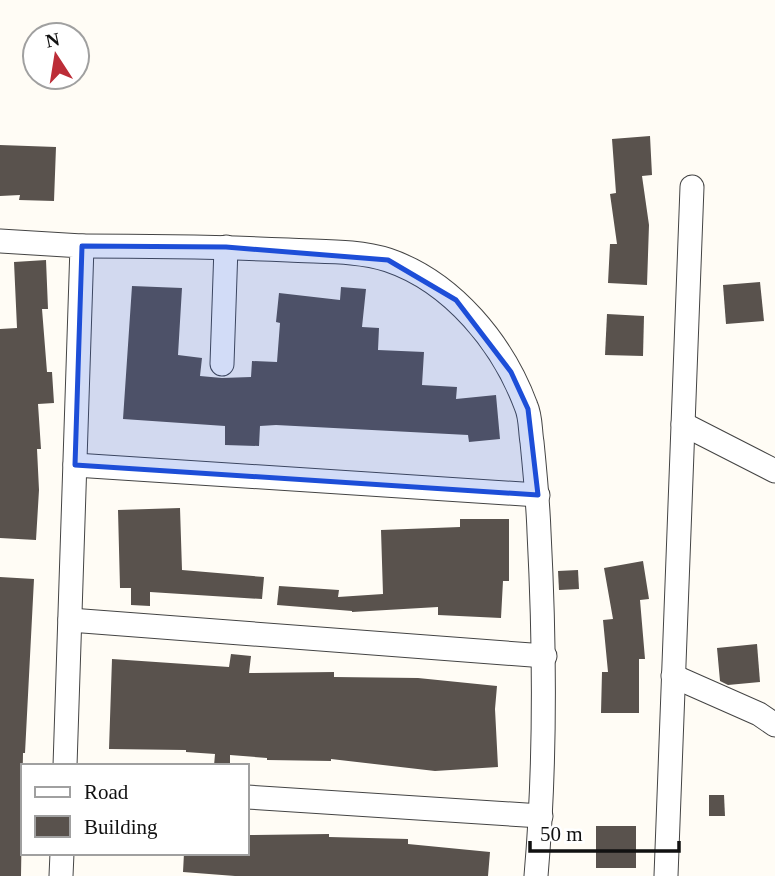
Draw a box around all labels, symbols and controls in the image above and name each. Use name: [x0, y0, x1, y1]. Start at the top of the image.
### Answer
north arrow: [21, 21, 91, 91]
text: N: [44, 28, 62, 52]
legend: [21, 764, 248, 855]
text: Road: [84, 780, 129, 804]
scale bar: [530, 810, 679, 854]
text: Building: [84, 815, 158, 839]
text: 50 m: [540, 822, 583, 846]

